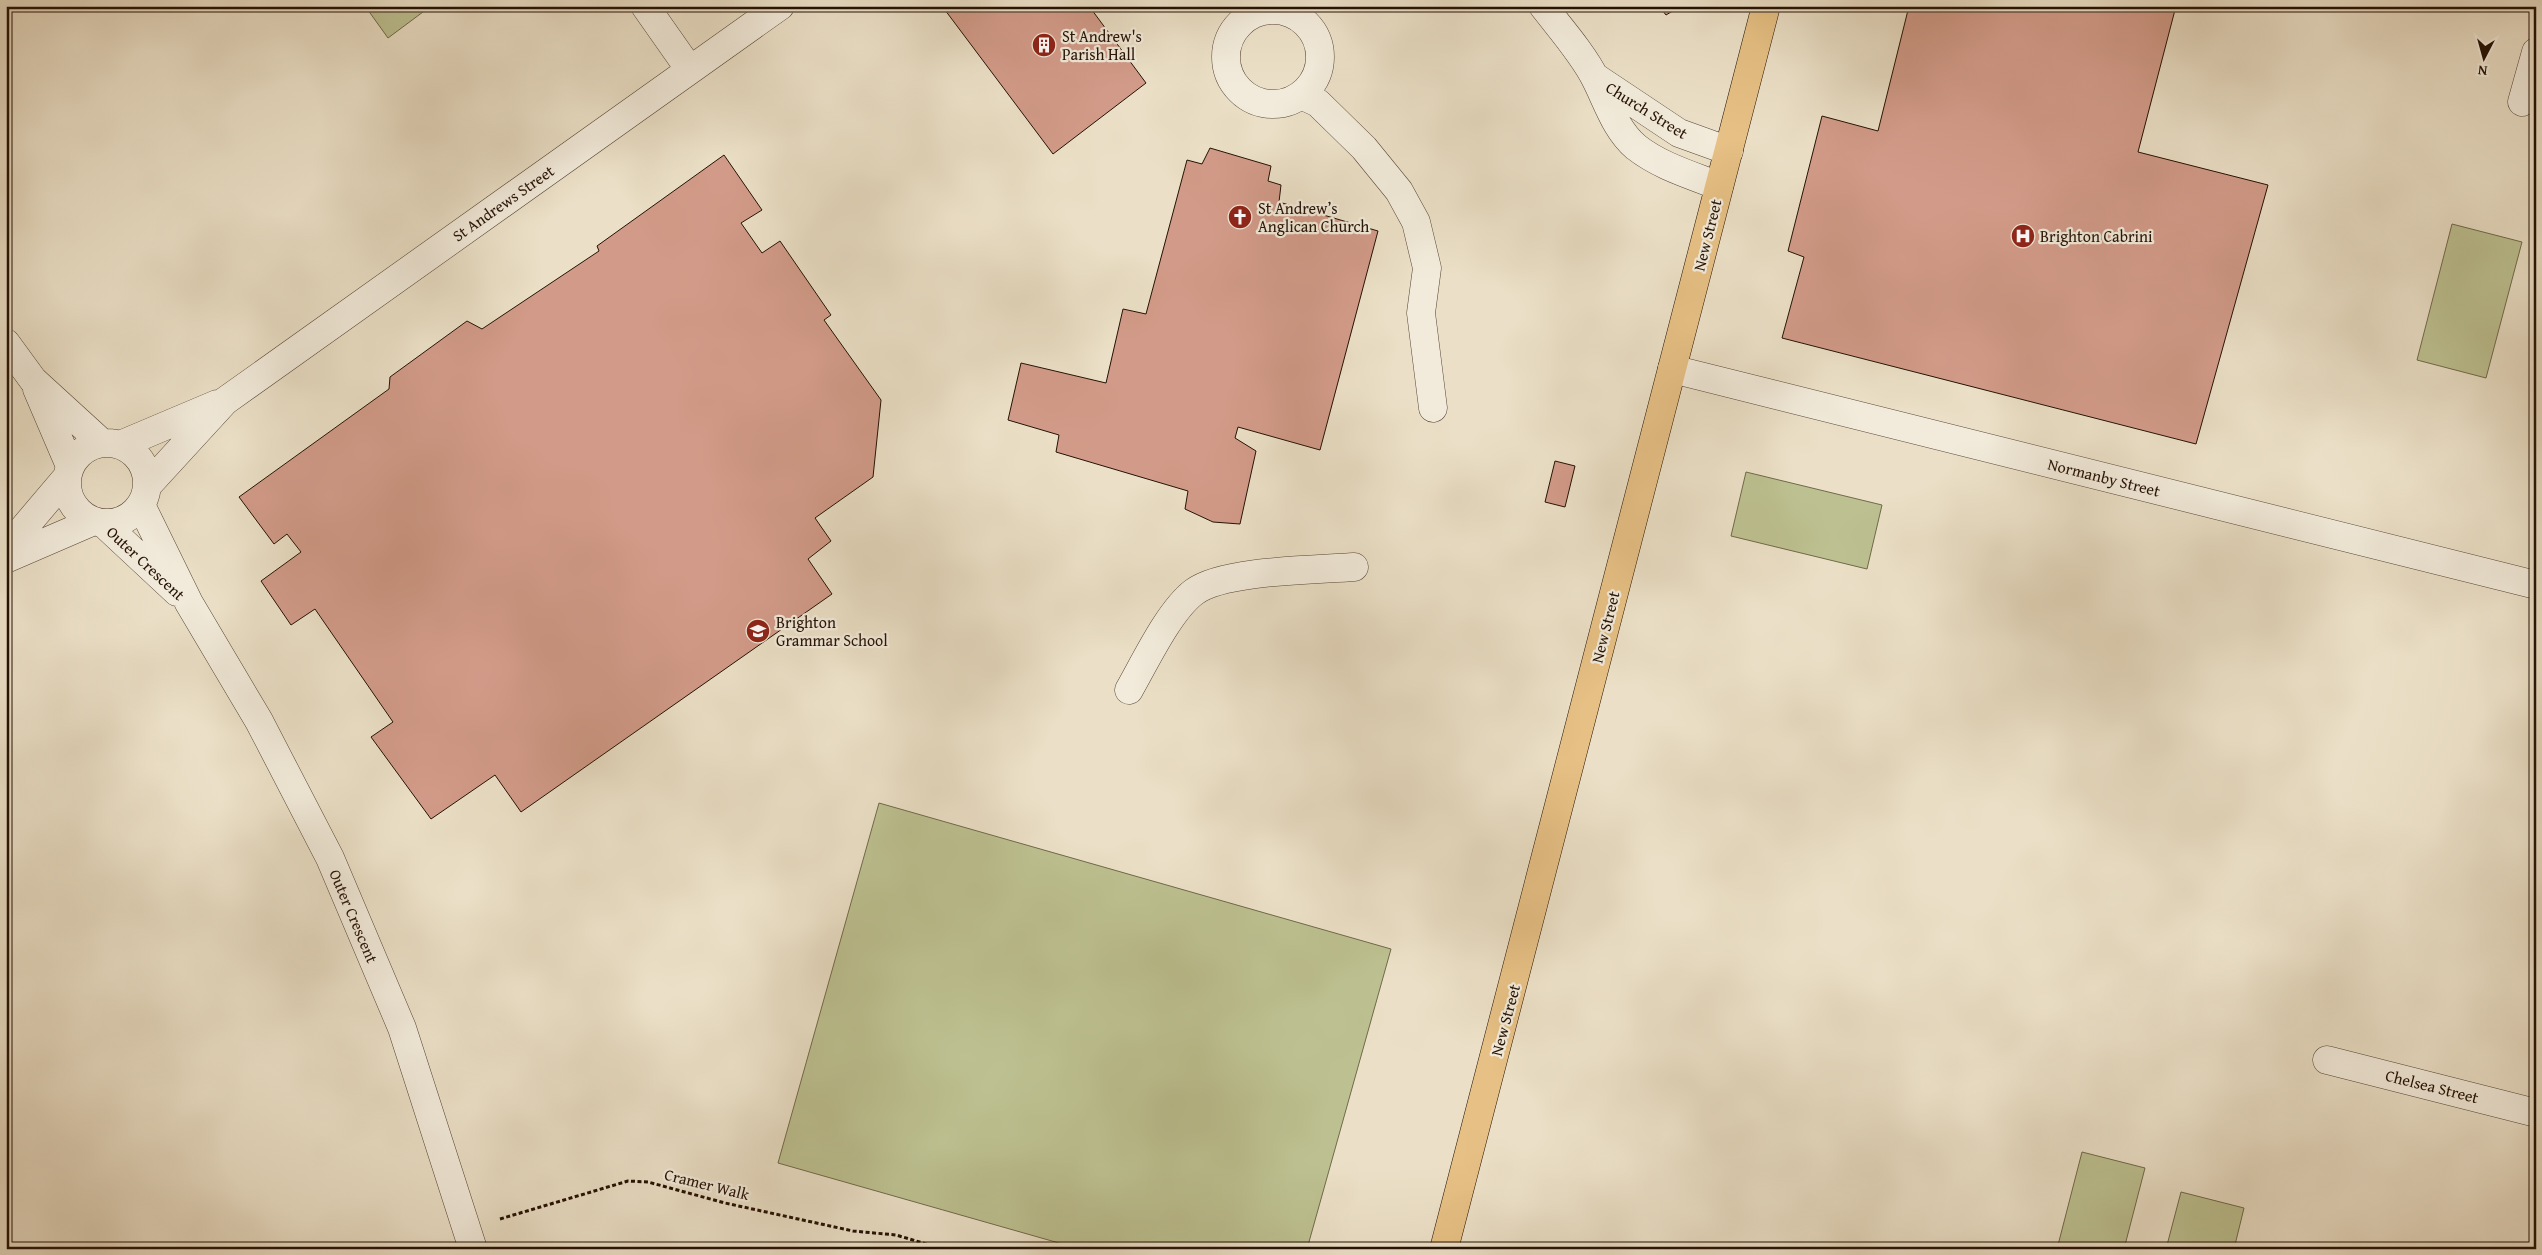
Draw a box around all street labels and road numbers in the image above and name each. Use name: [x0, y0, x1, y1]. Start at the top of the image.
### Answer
street label: Church Street: [1601, 75, 1693, 145]
street label: St Andrews Street: [447, 159, 559, 247]
street label: New Street: [1686, 196, 1728, 273]
street label: Normanby Street: [2045, 451, 2163, 503]
street label: Outer Crescent: [101, 520, 191, 606]
street label: New Street: [1584, 588, 1626, 665]
street label: Outer Crescent: [323, 865, 385, 967]
street label: New Street: [1484, 981, 1526, 1059]
street label: Chelsea Street: [2383, 1063, 2481, 1109]
street label: Cramer Walk: [662, 1162, 753, 1206]

